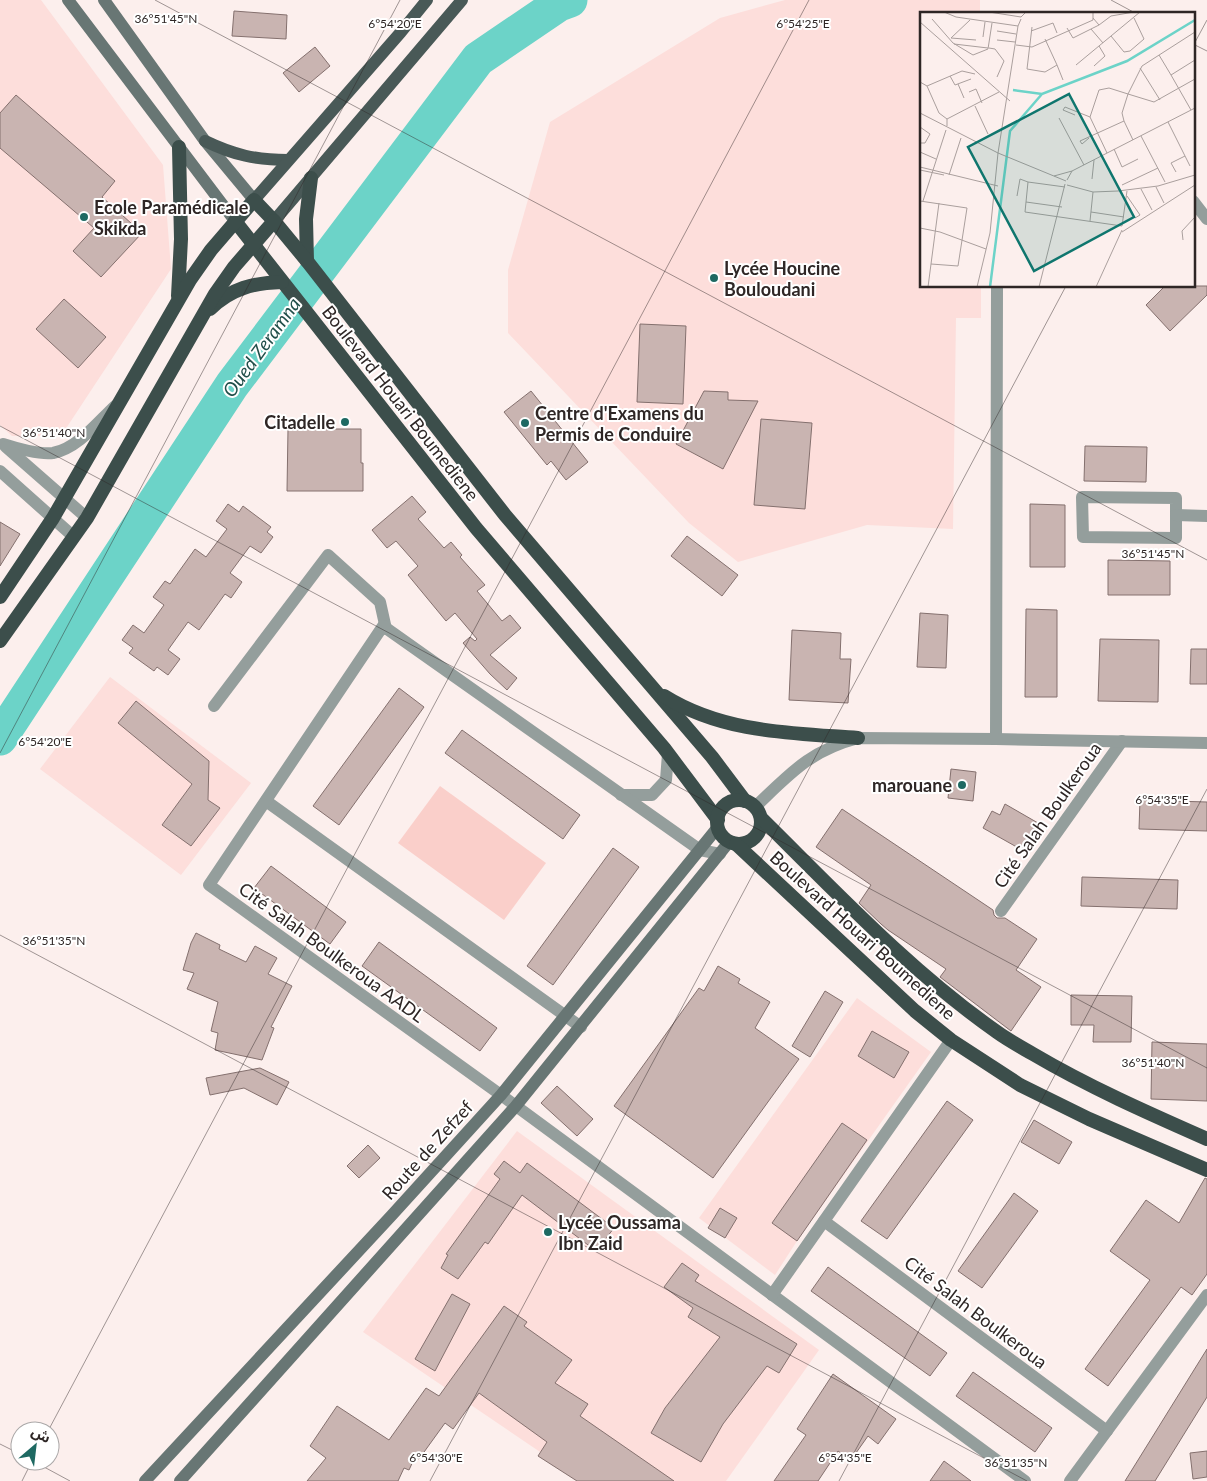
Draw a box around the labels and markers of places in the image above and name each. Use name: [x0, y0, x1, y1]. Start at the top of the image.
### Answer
place label: Ecole Paramédicale Skikda: [94, 196, 249, 239]
marker: Ecole Paramédicale Skikda: [78, 211, 90, 223]
place label: Lycée Houcine Bouloudani: [724, 257, 841, 300]
marker: Lycée Houcine Bouloudani: [708, 272, 720, 284]
place label: Centre d'Examens du Permis de Conduire: [535, 402, 704, 445]
place label: Citadelle: [264, 411, 335, 433]
marker: Citadelle: [339, 416, 351, 428]
marker: Centre d'Examens du Permis de Conduire: [519, 417, 531, 429]
place label: marouane: [872, 774, 952, 796]
marker: marouane: [956, 779, 968, 791]
place label: Lycée Oussama Ibn Zaid: [558, 1211, 681, 1254]
marker: Lycée Oussama Ibn Zaid: [542, 1226, 554, 1238]

